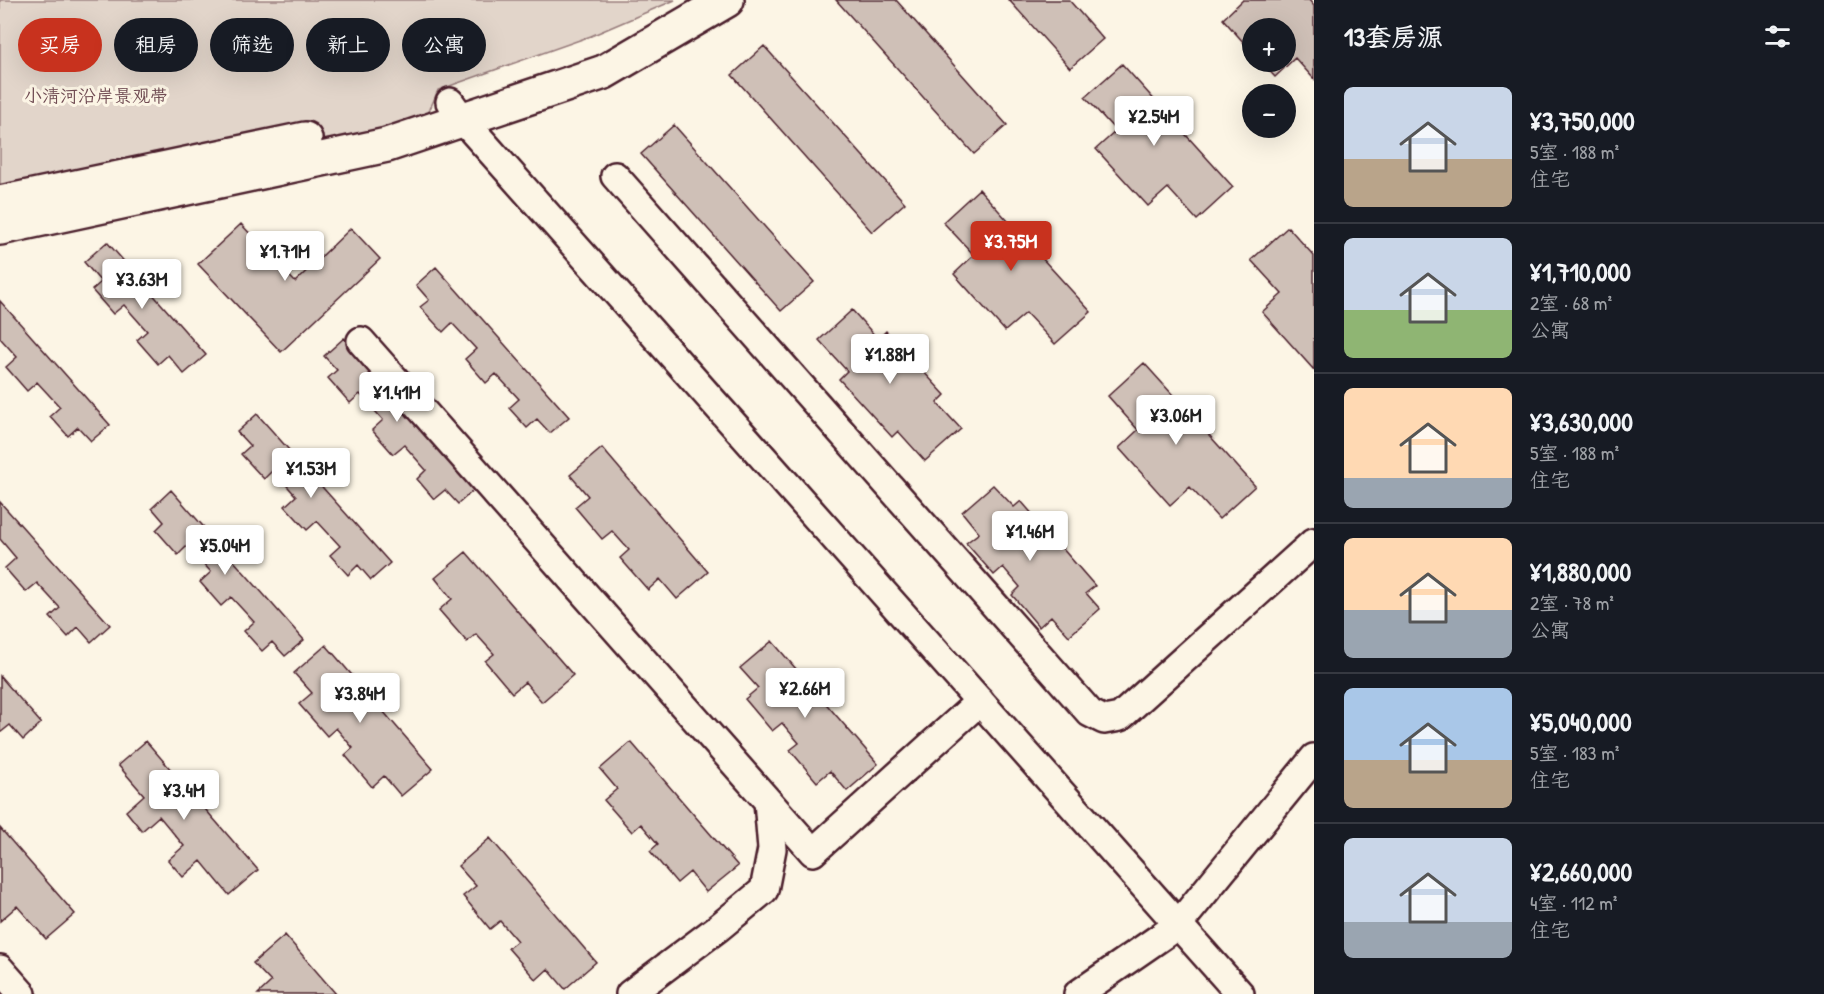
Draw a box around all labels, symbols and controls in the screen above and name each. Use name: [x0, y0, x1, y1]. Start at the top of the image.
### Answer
chip: 买房: [18, 18, 102, 72]
chip: 租房: [114, 18, 198, 72]
chip: 筛选: [210, 18, 294, 72]
chip: 新上: [306, 18, 390, 72]
chip: 公寓: [402, 18, 486, 72]
map controls: [1242, 18, 1296, 138]
button: +: [1242, 18, 1296, 72]
text: 13套房源: [1344, 19, 1443, 54]
icon: filters: [1761, 20, 1794, 53]
park label: 小清河沿岸景观带: [24, 83, 168, 108]
button: −: [1242, 84, 1296, 138]
pin: ¥2.54M: [1105, 96, 1203, 147]
text: ¥2.54M: [1129, 102, 1179, 129]
text: ¥3,750,000: [1530, 103, 1635, 138]
icon: home: [1392, 111, 1464, 183]
text: 5室 · 188 m²: [1530, 138, 1619, 165]
text: 住宅: [1530, 165, 1570, 192]
pin: ¥3.75M: [962, 221, 1060, 272]
text: ¥3.75M: [985, 227, 1037, 254]
pin: ¥1.71M: [236, 231, 334, 282]
text: ¥1.71M: [260, 237, 310, 264]
text: ¥1,710,000: [1530, 254, 1631, 289]
pin: ¥3.63M: [93, 259, 191, 310]
icon: home: [1392, 262, 1464, 334]
text: ¥3.63M: [116, 265, 168, 292]
text: 2室 · 68 m²: [1530, 289, 1612, 316]
text: 公寓: [1530, 316, 1570, 343]
pin: ¥1.88M: [841, 334, 939, 385]
text: ¥1.88M: [865, 340, 915, 367]
pin: ¥1.41M: [348, 372, 446, 423]
text: ¥1.41M: [373, 378, 421, 405]
pin: ¥3.06M: [1127, 395, 1225, 446]
text: ¥3.06M: [1150, 401, 1202, 428]
text: ¥3,630,000: [1530, 404, 1633, 439]
icon: home: [1392, 412, 1464, 484]
text: 5室 · 188 m²: [1530, 439, 1619, 466]
pin: ¥1.53M: [262, 448, 360, 499]
text: ¥1.53M: [286, 454, 336, 481]
text: 住宅: [1530, 466, 1570, 493]
pin: ¥1.46M: [981, 511, 1079, 562]
text: ¥1.46M: [1006, 517, 1054, 544]
pin: ¥5.04M: [176, 525, 274, 576]
text: ¥5.04M: [200, 531, 250, 558]
text: ¥1,880,000: [1530, 554, 1631, 589]
icon: home: [1392, 562, 1464, 634]
text: 2室 · 78 m²: [1530, 589, 1614, 616]
text: 公寓: [1530, 616, 1570, 643]
pin: ¥2.66M: [756, 668, 854, 719]
pin: ¥3.84M: [311, 673, 409, 724]
text: ¥2.66M: [780, 674, 830, 701]
text: ¥3.84M: [335, 679, 385, 706]
text: ¥5,040,000: [1530, 704, 1632, 739]
icon: home: [1392, 712, 1464, 784]
text: 5室 · 183 m²: [1530, 739, 1619, 766]
text: 住宅: [1530, 766, 1570, 793]
pin: ¥3.4M: [142, 770, 226, 821]
text: ¥3.4M: [163, 776, 205, 803]
text: ¥2,660,000: [1530, 854, 1632, 889]
icon: home: [1392, 862, 1464, 934]
text: 4室 · 112 m²: [1530, 889, 1617, 916]
text: 住宅: [1530, 916, 1570, 943]

